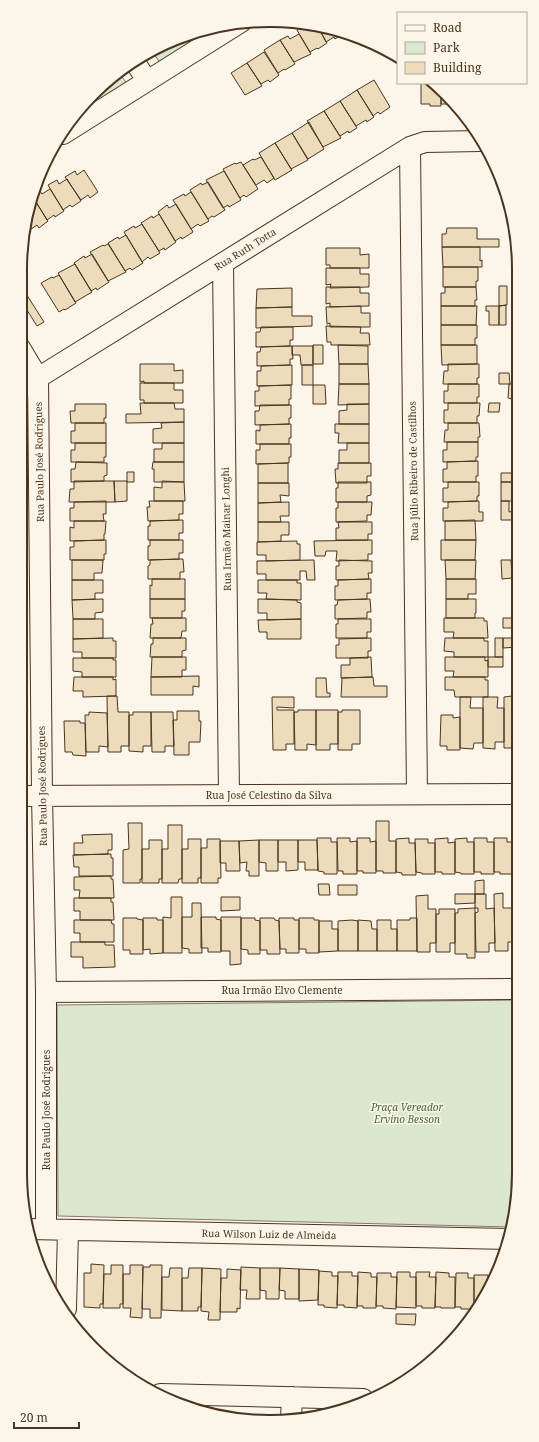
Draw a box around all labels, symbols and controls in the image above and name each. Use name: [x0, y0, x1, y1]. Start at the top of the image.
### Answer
legend: [397, 12, 527, 84]
text: Road: [433, 19, 463, 36]
text: Park: [433, 39, 461, 56]
text: Building: [433, 59, 482, 76]
street label: Rua Ruth Totta: [211, 224, 279, 274]
street label: Rua Júlio Ribeiro de Castilhos: [405, 400, 421, 541]
street label: Rua Paulo José Rodrigues: [31, 401, 47, 522]
street label: Rua Irmão Mainar Longhi: [218, 466, 234, 591]
street label: Rua Paulo José Rodrigues: [34, 725, 50, 846]
street label: Rua José Celestino da Silva: [206, 788, 333, 802]
street label: Rua Irmão Elvo Clemente: [221, 983, 343, 997]
street label: Rua Paulo José Rodrigues: [39, 1049, 53, 1170]
park label: Praça Vereador Ervino Besson: [370, 1100, 443, 1126]
street label: Rua Wilson Luiz de Almeida: [202, 1226, 337, 1242]
scale bar: [14, 1404, 79, 1430]
text: 20 m: [20, 1409, 48, 1426]

